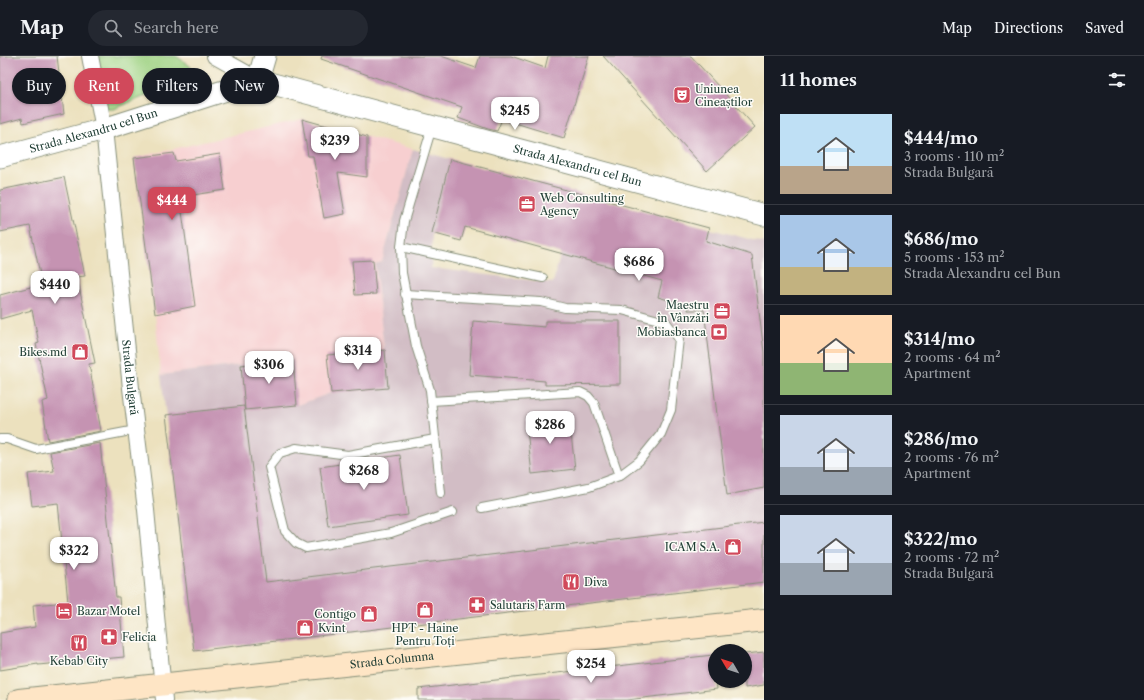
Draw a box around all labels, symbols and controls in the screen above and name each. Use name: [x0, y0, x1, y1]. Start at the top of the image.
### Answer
search box: [88, 10, 368, 46]
text: Map: [20, 16, 64, 39]
icon: search: [102, 17, 124, 39]
text: Search here: [134, 18, 219, 37]
text: Map: [942, 19, 972, 37]
text: Directions: [994, 19, 1063, 37]
text: Saved: [1085, 19, 1124, 37]
chip: Buy: [12, 68, 66, 104]
chip: Rent: [74, 68, 134, 104]
chip: Filters: [142, 68, 212, 104]
chip: New: [220, 68, 279, 104]
icon: filters: [1106, 69, 1128, 91]
text: 11 homes: [780, 70, 857, 90]
place label: Uniunea Cineaștilor: [695, 82, 753, 109]
theatre icon: Uniunea Cineaștilor: [672, 85, 692, 105]
pin: $245: [491, 97, 539, 131]
text: $245: [500, 102, 530, 118]
street label: Strada Alexandru cel Bun: [28, 105, 159, 156]
pin: $239: [311, 127, 359, 161]
text: $444/mo: [904, 128, 978, 148]
icon: home: [812, 130, 860, 178]
text: $239: [320, 132, 350, 148]
street label: Strada Alexandru cel Bun: [512, 141, 644, 189]
text: 3 rooms · 110 m²: [904, 148, 1004, 164]
text: Strada Bulgară: [904, 164, 994, 180]
pin: $444: [148, 187, 196, 221]
place label: Web Consulting Agency: [539, 191, 624, 218]
text: $444: [157, 192, 187, 208]
office icon: Web Consulting Agency: [517, 194, 537, 214]
text: $686/mo: [904, 229, 978, 249]
icon: home: [812, 231, 860, 279]
pin: $686: [615, 248, 663, 282]
text: 5 rooms · 153 m²: [904, 249, 1005, 265]
text: $686: [624, 253, 654, 269]
text: Strada Alexandru cel Bun: [904, 265, 1061, 281]
pin: $440: [31, 271, 79, 305]
text: $440: [40, 276, 70, 292]
place label: Maestru în Vânzări: [657, 298, 710, 325]
office icon: Maestru în Vânzări: [712, 301, 732, 321]
bank icon: Mobiasbanca: [709, 322, 729, 342]
place label: Mobiasbanca: [637, 325, 706, 339]
text: $314/mo: [904, 329, 975, 349]
icon: home: [812, 331, 860, 379]
pin: $314: [334, 337, 382, 371]
street label: Strada Bulgară: [119, 339, 141, 416]
shop icon: Bikes.md: [70, 342, 90, 362]
text: $314: [344, 342, 372, 358]
place label: Bikes.md: [19, 345, 67, 359]
text: 2 rooms · 64 m²: [904, 349, 1001, 365]
pin: $306: [245, 351, 293, 385]
text: $306: [254, 356, 284, 372]
text: Apartment: [904, 365, 971, 381]
pin: $286: [526, 411, 574, 445]
text: $286: [535, 416, 565, 432]
text: $286/mo: [904, 429, 978, 449]
icon: home: [812, 431, 860, 479]
text: 2 rooms · 76 m²: [904, 449, 999, 465]
pin: $268: [340, 457, 388, 491]
text: $268: [349, 462, 379, 478]
text: Apartment: [904, 465, 971, 481]
text: $322/mo: [904, 529, 977, 549]
icon: home: [812, 531, 860, 579]
pin: $322: [50, 537, 98, 571]
shop icon: ICAM S.A.: [723, 537, 743, 557]
place label: ICAM S.A.: [665, 540, 720, 554]
text: $322: [59, 542, 89, 558]
text: 2 rooms · 72 m²: [904, 549, 999, 565]
text: Strada Bulgară: [904, 565, 994, 581]
restaurant icon: Diva: [561, 572, 581, 592]
place label: Diva: [584, 575, 608, 589]
pharmacy icon: Salutaris Farm: [467, 595, 487, 615]
place label: Salutaris Farm: [490, 598, 566, 612]
shop icon: HPT - Haine Pentru Toți: [415, 600, 435, 620]
hotel icon: Bazar Motel: [54, 601, 74, 621]
place label: Bazar Motel: [77, 604, 141, 618]
shop icon: Contigo: [359, 604, 379, 624]
place label: Contigo: [314, 607, 356, 621]
shop icon: Kvint: [295, 618, 315, 638]
place label: Kvint: [318, 621, 346, 635]
place label: HPT - Haine Pentru Toți: [391, 621, 459, 648]
pharmacy icon: Felicia: [99, 627, 119, 647]
place label: Felicia: [122, 630, 157, 644]
restaurant icon: Kebab City: [69, 633, 89, 653]
north arrow: [708, 644, 752, 688]
map controls: [708, 644, 752, 688]
street label: Strada Columna: [349, 648, 435, 671]
pin: $254: [567, 650, 615, 684]
place label: Kebab City: [50, 654, 109, 668]
text: $254: [576, 655, 606, 671]

